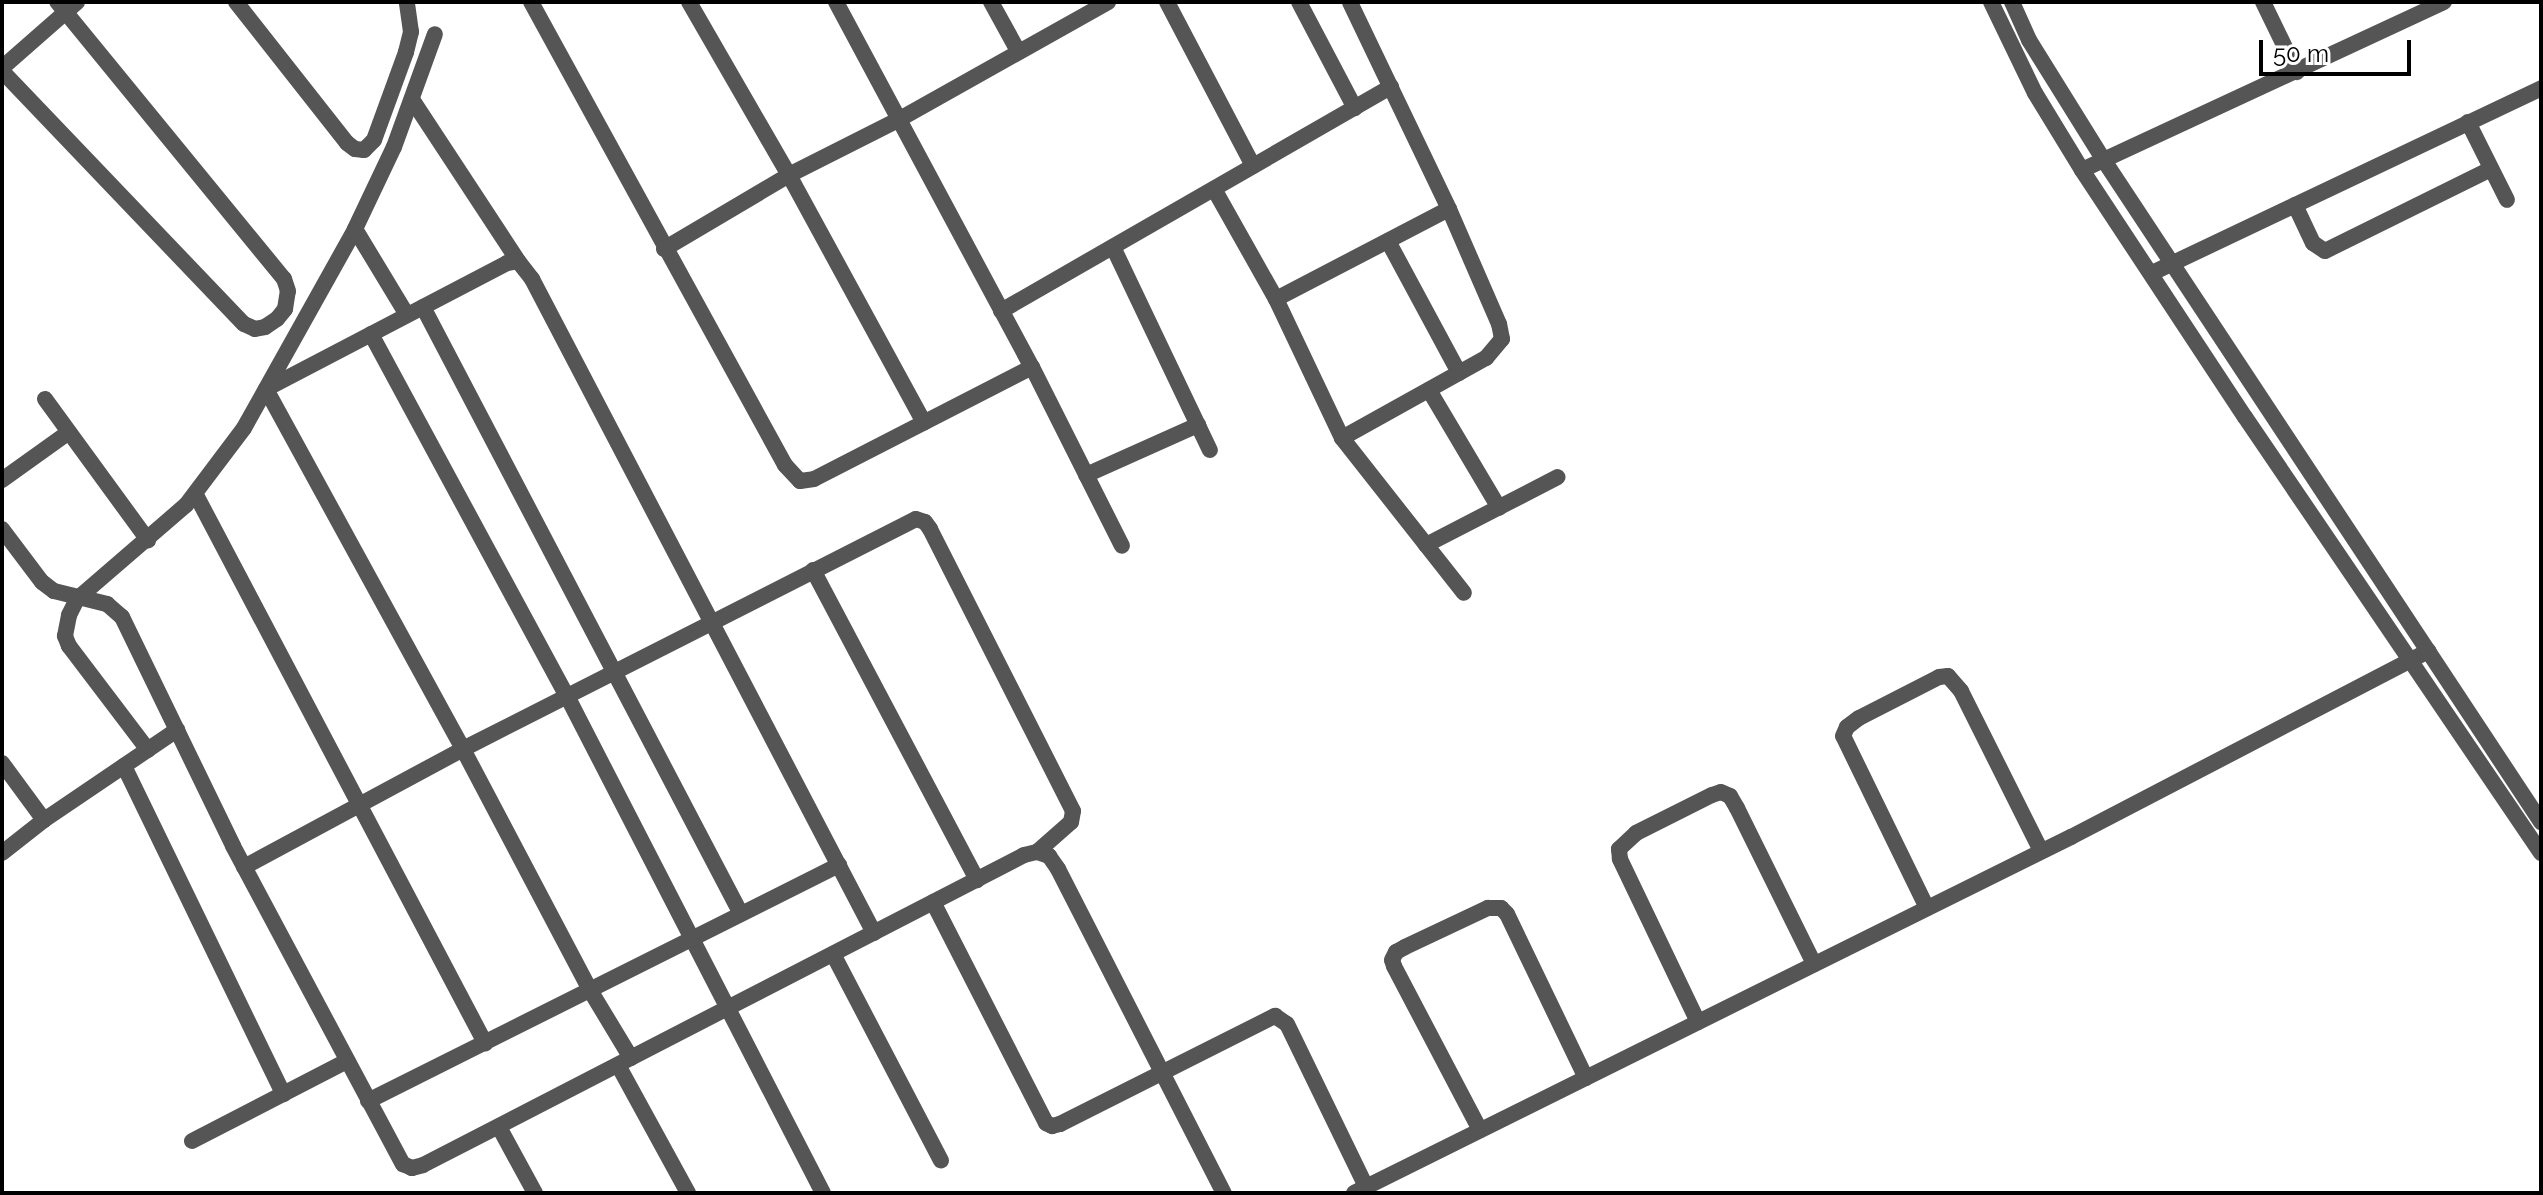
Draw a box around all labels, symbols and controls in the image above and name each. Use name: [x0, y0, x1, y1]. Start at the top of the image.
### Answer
scale bar: [2263, 24, 2415, 74]
text: 50 m: [2273, 39, 2329, 68]

